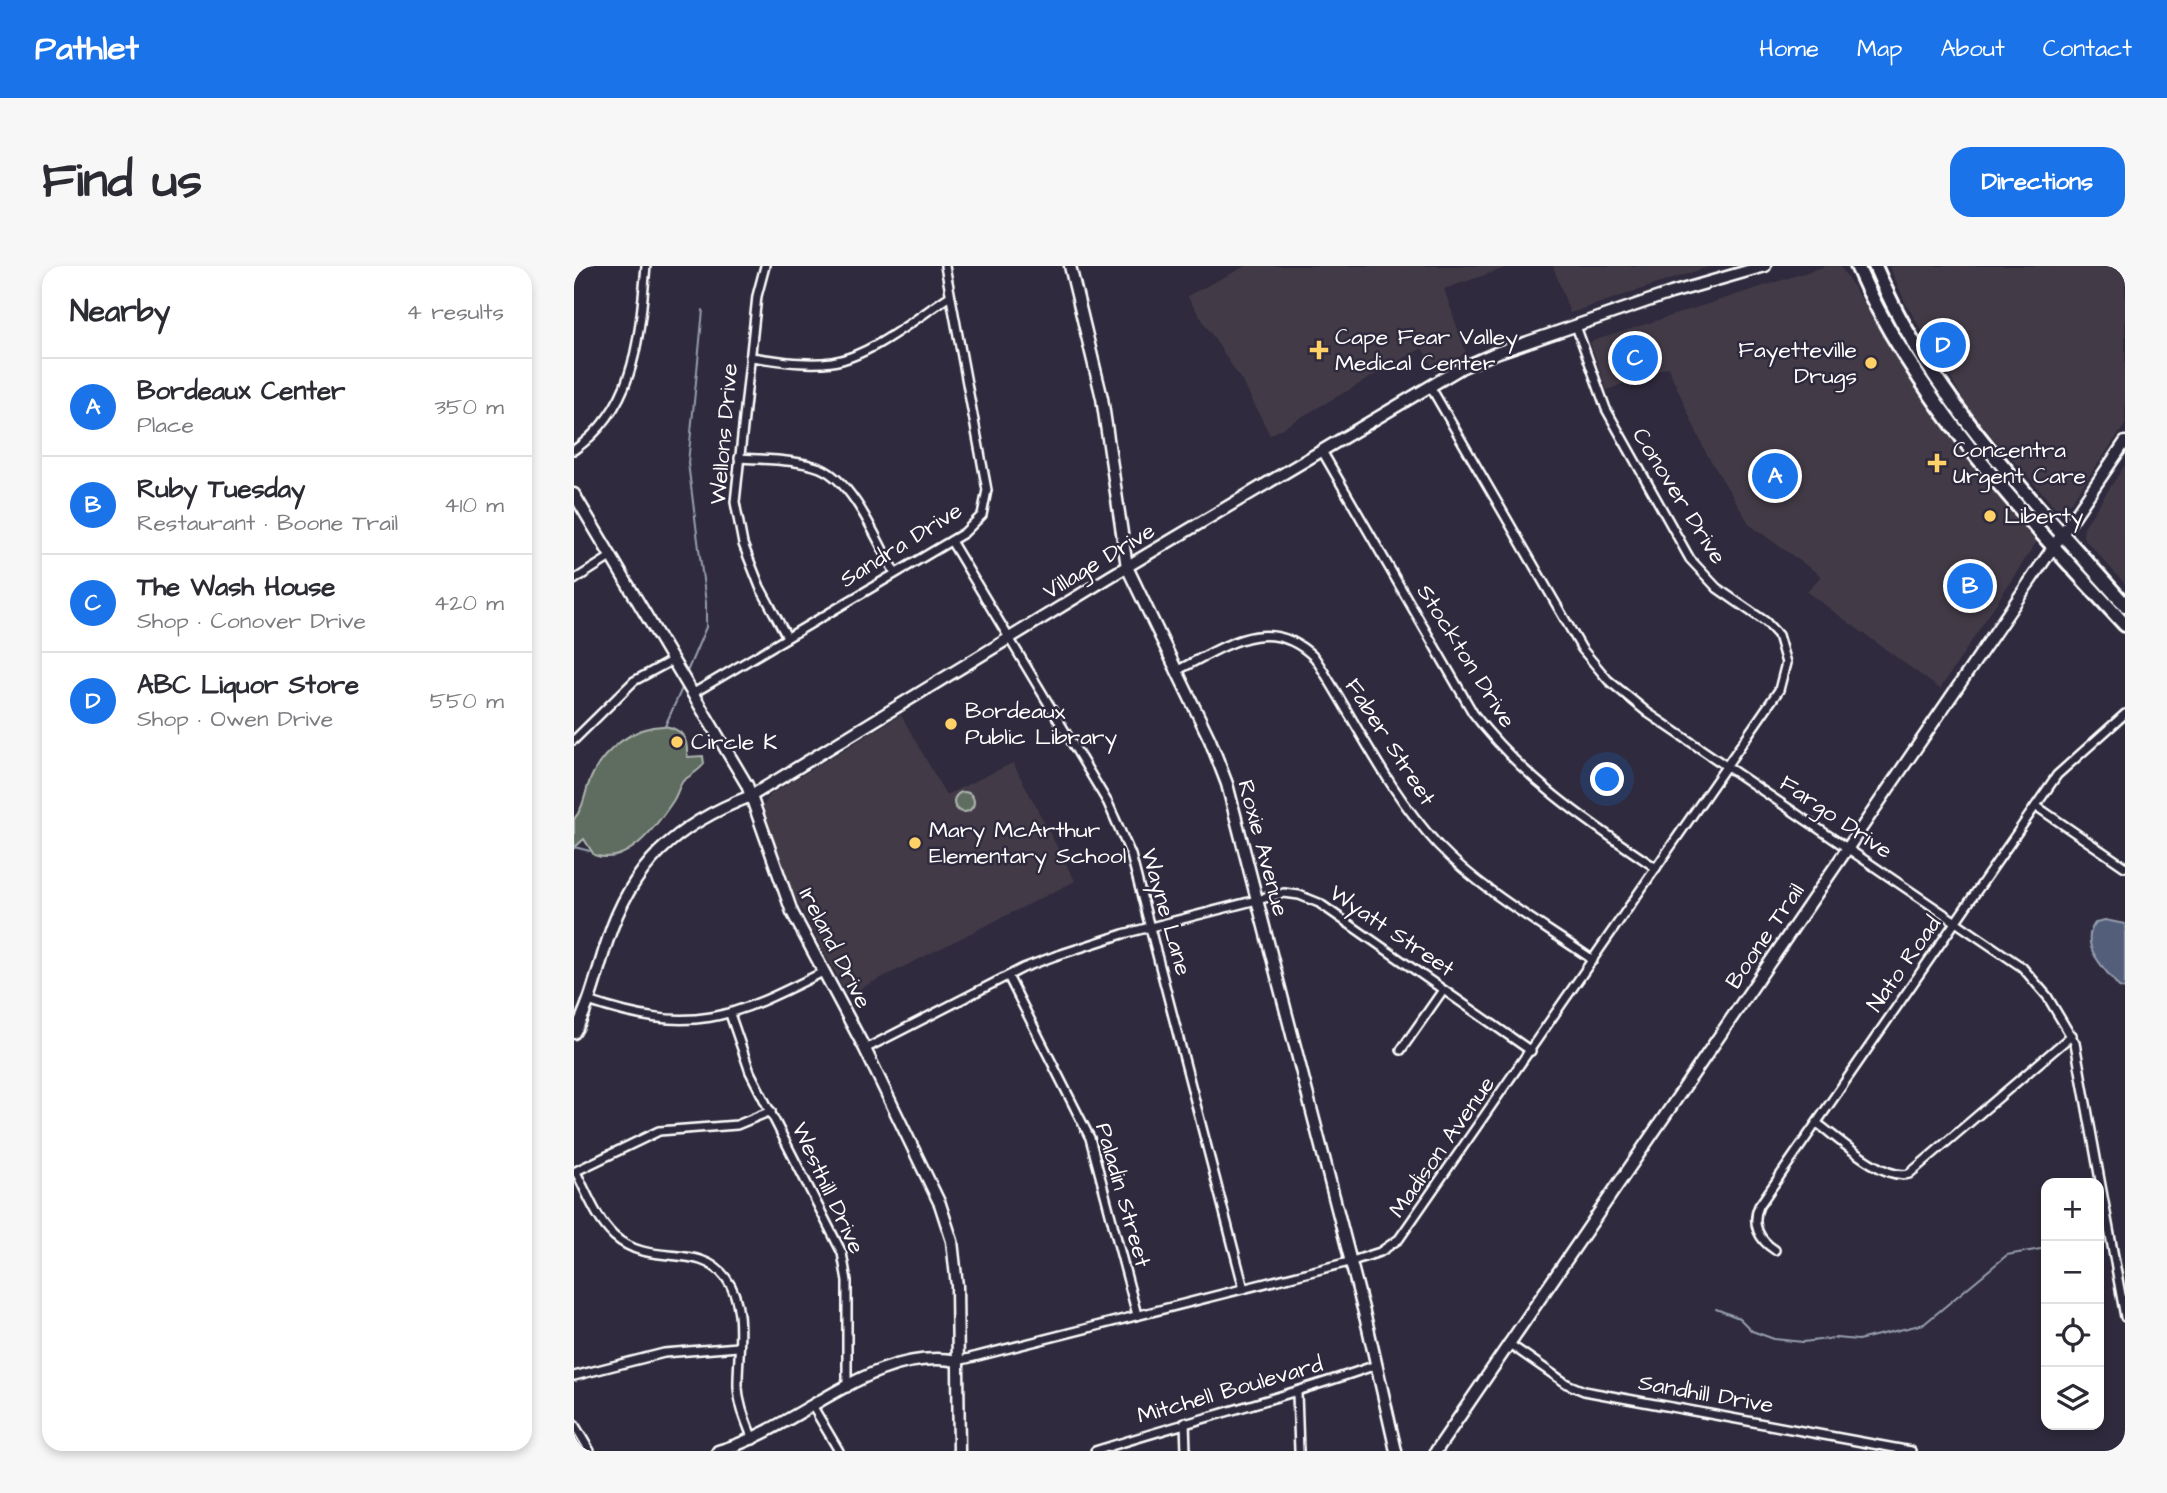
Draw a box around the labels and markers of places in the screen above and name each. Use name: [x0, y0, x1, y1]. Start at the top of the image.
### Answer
pin: D: [1920, 319, 1966, 371]
place label: Cape Fear Valley Medical Center: [1335, 321, 1518, 379]
pin: C: [1612, 332, 1658, 384]
place label: Fayetteville Drugs: [1738, 334, 1857, 393]
marker: Cape Fear Valley Medical Center: [1309, 340, 1329, 360]
marker: Fayetteville Drugs: [1863, 355, 1879, 371]
place label: Concentra Urgent Care: [1953, 434, 2086, 493]
pin: A: [1752, 450, 1798, 502]
marker: Concentra Urgent Care: [1927, 453, 1947, 473]
place label: Liberty: [2004, 500, 2084, 533]
marker: Liberty: [1982, 508, 1998, 524]
pin: B: [1947, 560, 1993, 612]
place label: Bordeaux Public Library: [965, 695, 1118, 754]
marker: Bordeaux Public Library: [943, 716, 959, 732]
place label: Circle K: [691, 726, 777, 758]
marker: Circle K: [669, 734, 685, 750]
place label: Mary McArthur Elementary School: [929, 814, 1126, 873]
marker: Mary McArthur Elementary School: [907, 835, 923, 851]

